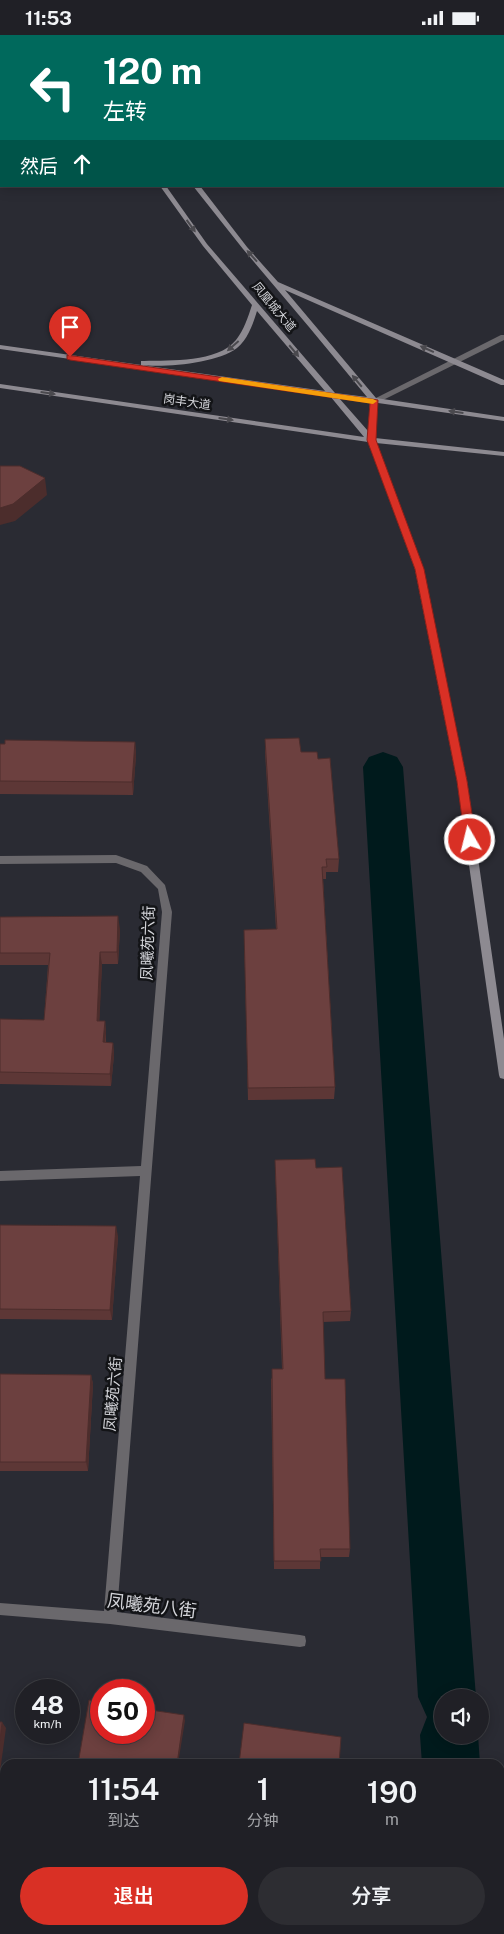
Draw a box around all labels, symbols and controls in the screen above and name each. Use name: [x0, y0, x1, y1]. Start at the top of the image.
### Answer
text: 11:53: [25, 7, 72, 29]
text: 120 m: [103, 51, 202, 92]
icon: left: [20, 55, 85, 120]
text: 左转: [103, 98, 147, 124]
icon: ahead: [68, 150, 96, 178]
text: 然后: [20, 155, 58, 177]
one-way arrow: [186, 219, 196, 233]
one-way arrow: [246, 251, 258, 263]
street label: 凤凰城大道: [249, 280, 299, 334]
pin: [49, 306, 91, 357]
icon: arrive: [56, 313, 84, 341]
one-way arrow: [227, 340, 239, 352]
one-way arrow: [289, 345, 300, 358]
one-way arrow: [420, 345, 434, 353]
one-way arrow: [351, 374, 362, 387]
one-way arrow: [41, 389, 57, 397]
street label: 岗丰大道: [162, 392, 212, 412]
one-way arrow: [447, 408, 463, 416]
one-way arrow: [219, 415, 235, 423]
position arrow: [443, 813, 495, 865]
street label: 凤曦苑六街: [138, 905, 157, 981]
street label: 凤曦苑六街: [101, 1356, 124, 1432]
street label: 凤曦苑八街: [106, 1590, 198, 1621]
speed limit sign: 50: [90, 1679, 155, 1744]
map controls: [434, 1689, 489, 1744]
button: sound: [434, 1689, 489, 1744]
text: 48: [31, 1690, 64, 1720]
text: km/h: [33, 1717, 62, 1731]
text: 11:54: [88, 1771, 159, 1807]
text: 1: [257, 1771, 269, 1807]
text: 190: [367, 1774, 417, 1810]
text: m: [385, 1810, 399, 1829]
text: 到达: [108, 1811, 140, 1830]
text: 分钟: [247, 1811, 279, 1830]
button: 退出: [20, 1867, 248, 1925]
button: 分享: [258, 1867, 485, 1925]

